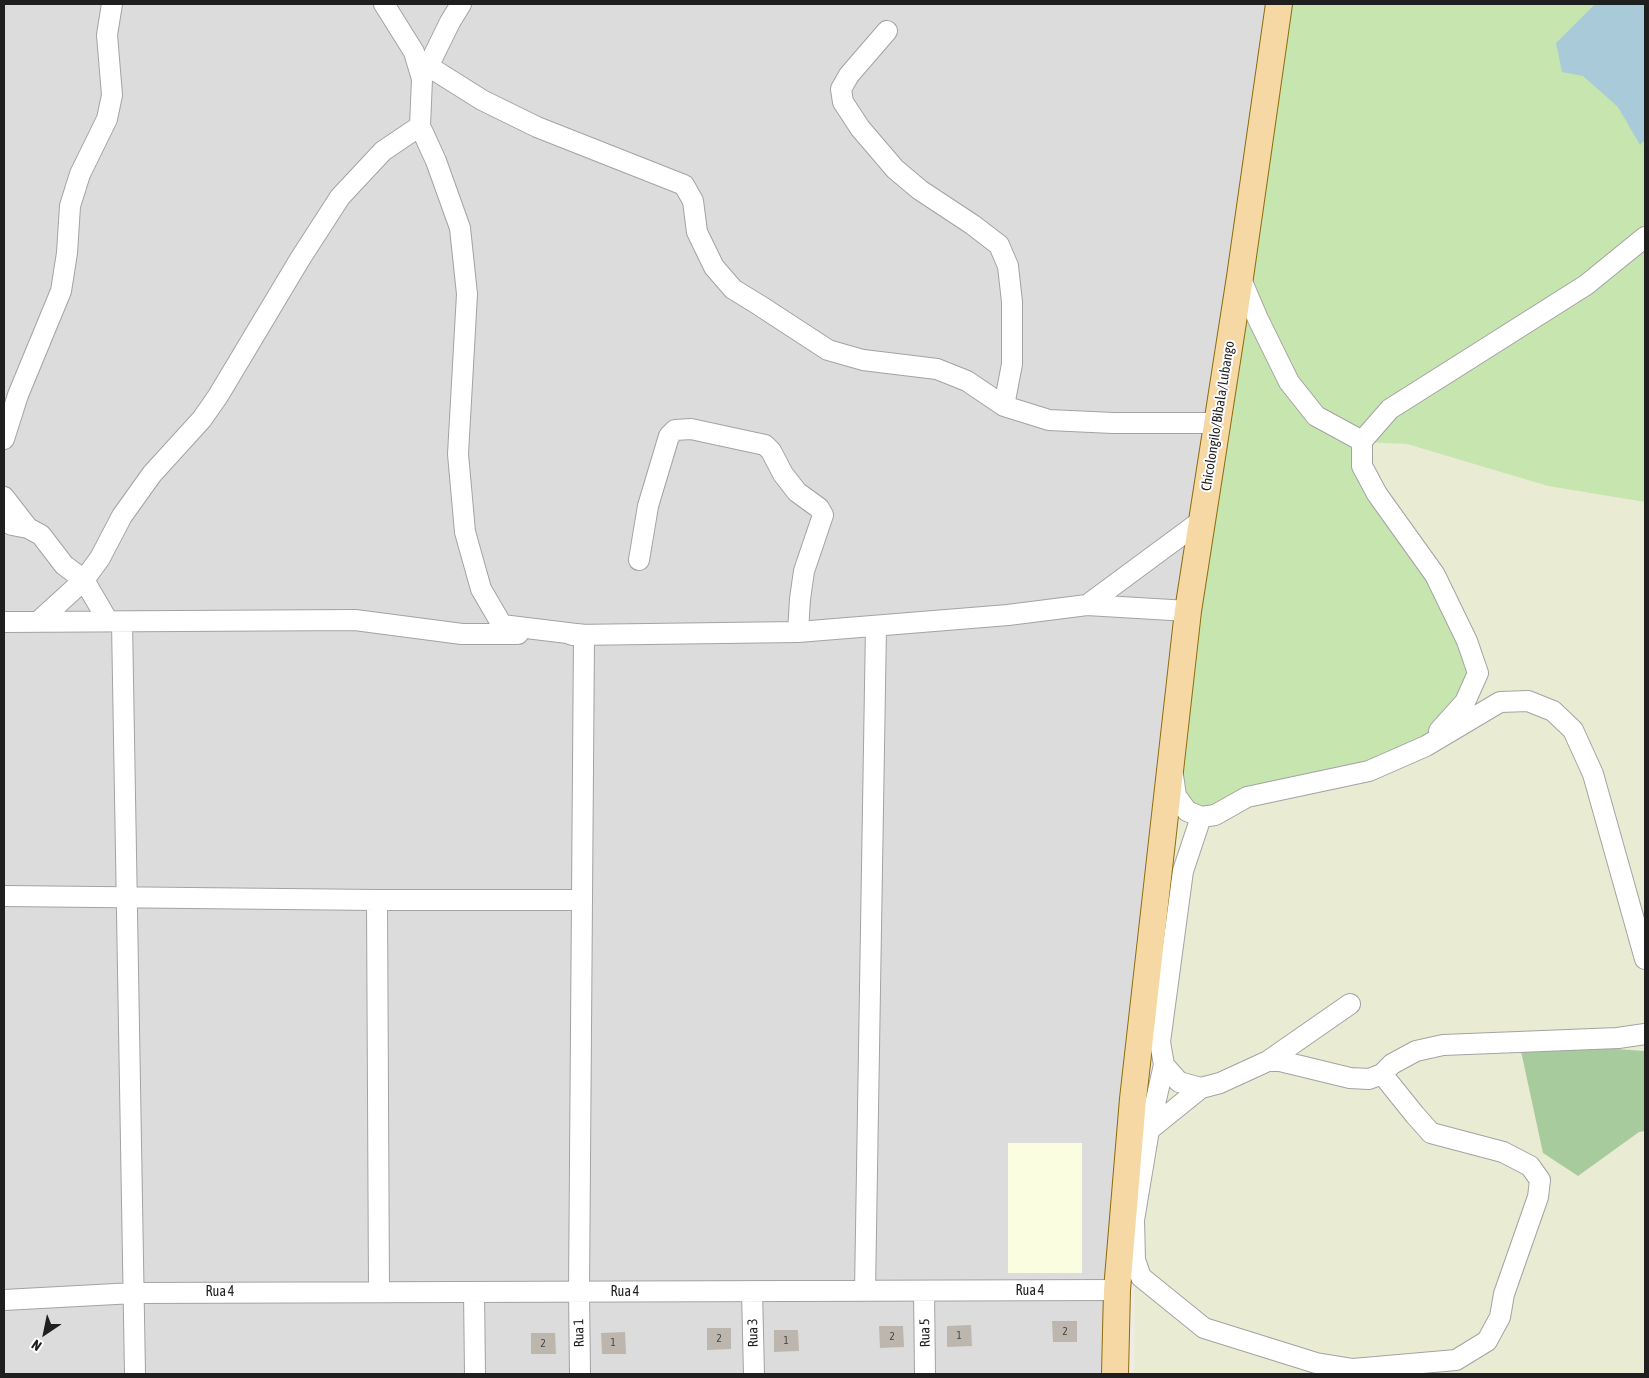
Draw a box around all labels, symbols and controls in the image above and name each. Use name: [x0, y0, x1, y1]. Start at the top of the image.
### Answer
street label: Chicolongilo/Bibala/Lubango: [1198, 340, 1238, 492]
street label: Rua 4: [1016, 1283, 1044, 1299]
street label: Rua 4: [206, 1284, 234, 1300]
street label: Rua 4: [611, 1284, 639, 1300]
north arrow: [20, 1308, 70, 1358]
street label: Rua 1: [570, 1318, 588, 1348]
street label: Rua 3: [744, 1318, 762, 1348]
street label: Rua 5: [916, 1318, 934, 1348]
house number: 2: [1062, 1325, 1068, 1339]
house number: 1: [956, 1329, 962, 1343]
house number: 2: [889, 1330, 895, 1344]
house number: 2: [716, 1332, 722, 1346]
house number: 1: [783, 1334, 789, 1348]
text: N: [29, 1336, 45, 1354]
house number: 1: [610, 1336, 616, 1350]
house number: 2: [540, 1337, 546, 1351]

